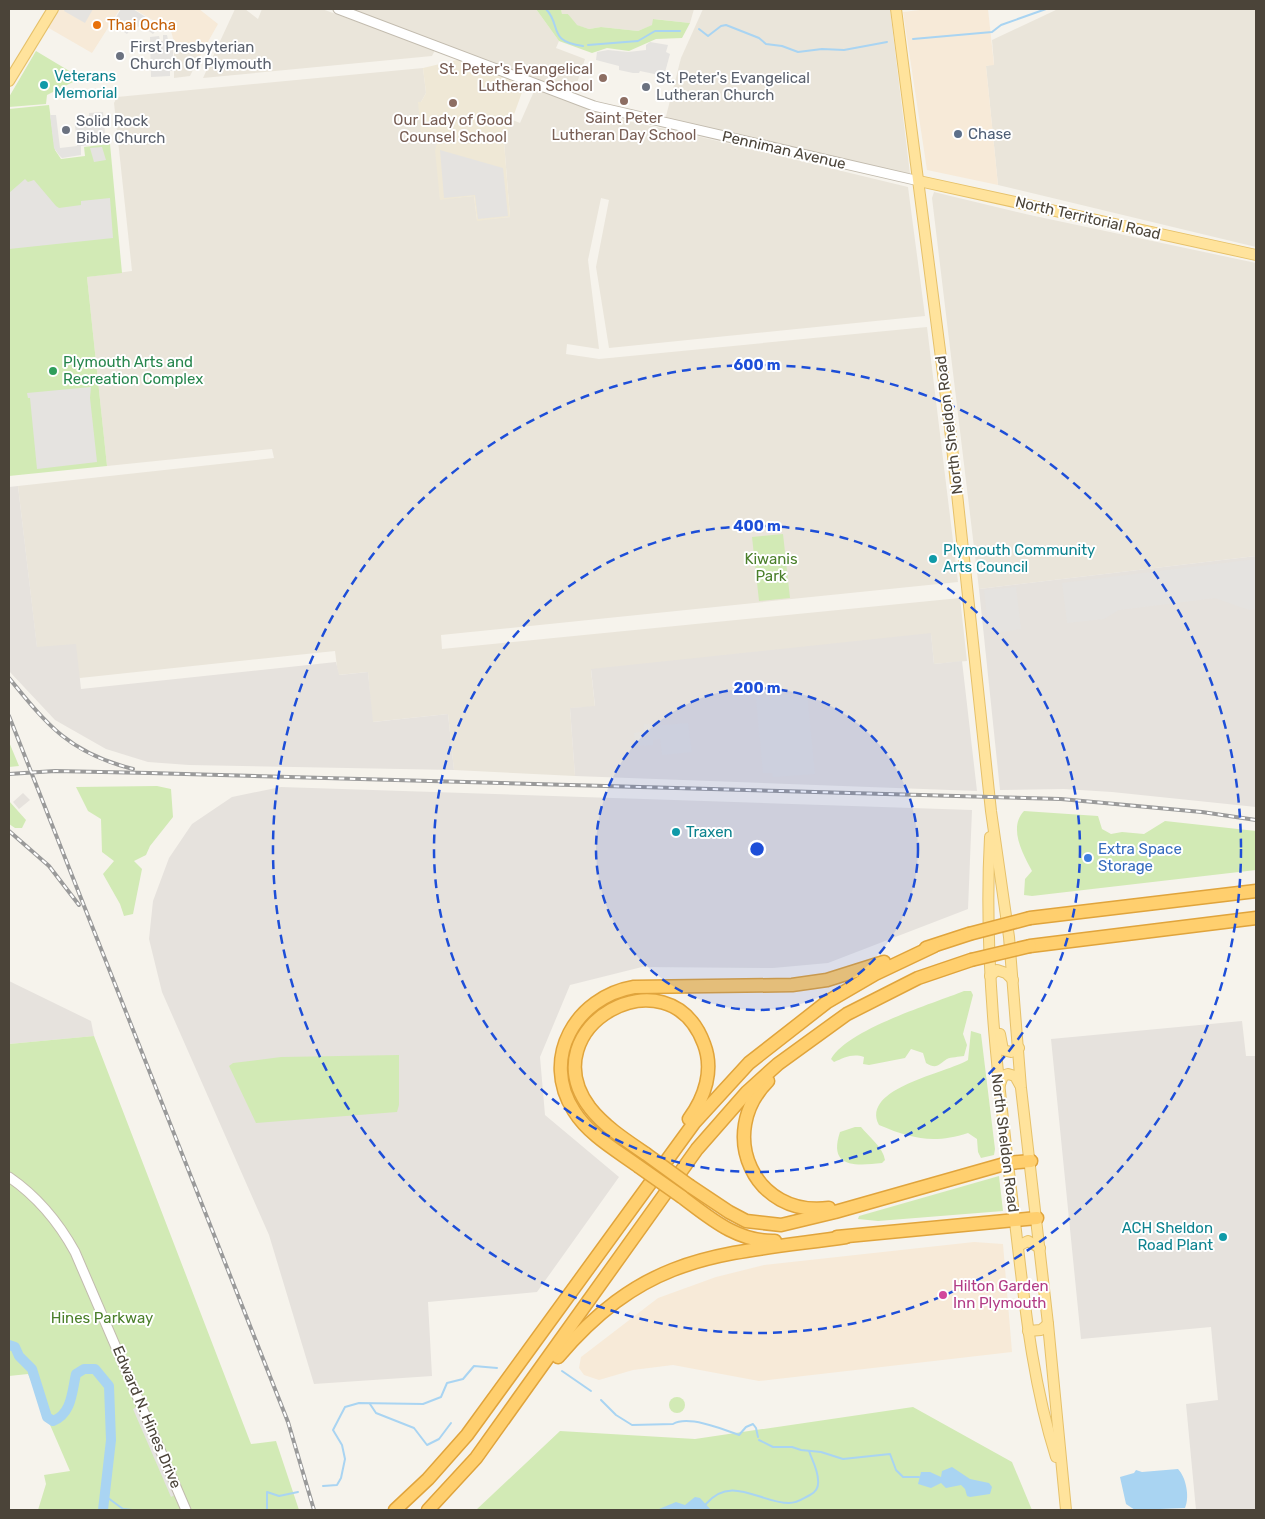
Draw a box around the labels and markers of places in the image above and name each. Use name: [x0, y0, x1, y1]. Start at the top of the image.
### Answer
place label: Thai Ocha: [107, 16, 176, 34]
marker: Thai Ocha: [91, 19, 103, 31]
place label: First Presbyterian Church Of Plymouth: [130, 38, 272, 73]
marker: First Presbyterian Church Of Plymouth: [114, 50, 126, 62]
place label: St. Peter's Evangelical Lutheran School: [439, 60, 593, 95]
place label: Veterans Memorial: [54, 67, 118, 102]
place label: St. Peter's Evangelical Lutheran Church: [656, 69, 810, 104]
marker: St. Peter's Evangelical Lutheran School: [597, 72, 609, 84]
marker: Veterans Memorial: [38, 79, 50, 91]
marker: St. Peter's Evangelical Lutheran Church: [640, 81, 652, 93]
marker: Saint Peter Lutheran Day School: [618, 95, 630, 107]
marker: Our Lady of Good Counsel School: [447, 97, 459, 109]
place label: Saint Peter Lutheran Day School: [552, 109, 696, 144]
place label: Our Lady of Good Counsel School: [393, 111, 513, 146]
place label: Solid Rock Bible Church: [76, 112, 165, 147]
marker: Solid Rock Bible Church: [60, 124, 72, 136]
place label: Chase: [968, 125, 1011, 143]
marker: Chase: [952, 128, 964, 140]
place label: Plymouth Arts and Recreation Complex: [63, 353, 203, 388]
marker: Plymouth Arts and Recreation Complex: [47, 365, 59, 377]
place label: Plymouth Community Arts Council: [943, 541, 1095, 576]
marker: Plymouth Community Arts Council: [927, 553, 939, 565]
place label: Traxen: [686, 823, 733, 841]
marker: Traxen: [670, 826, 682, 838]
centre of rings: [748, 840, 766, 858]
place label: Extra Space Storage: [1098, 840, 1182, 875]
marker: Extra Space Storage: [1082, 852, 1094, 864]
place label: ACH Sheldon Road Plant: [1122, 1219, 1213, 1254]
marker: ACH Sheldon Road Plant: [1217, 1231, 1229, 1243]
place label: Hilton Garden Inn Plymouth: [953, 1277, 1049, 1312]
marker: Hilton Garden Inn Plymouth: [937, 1289, 949, 1301]

